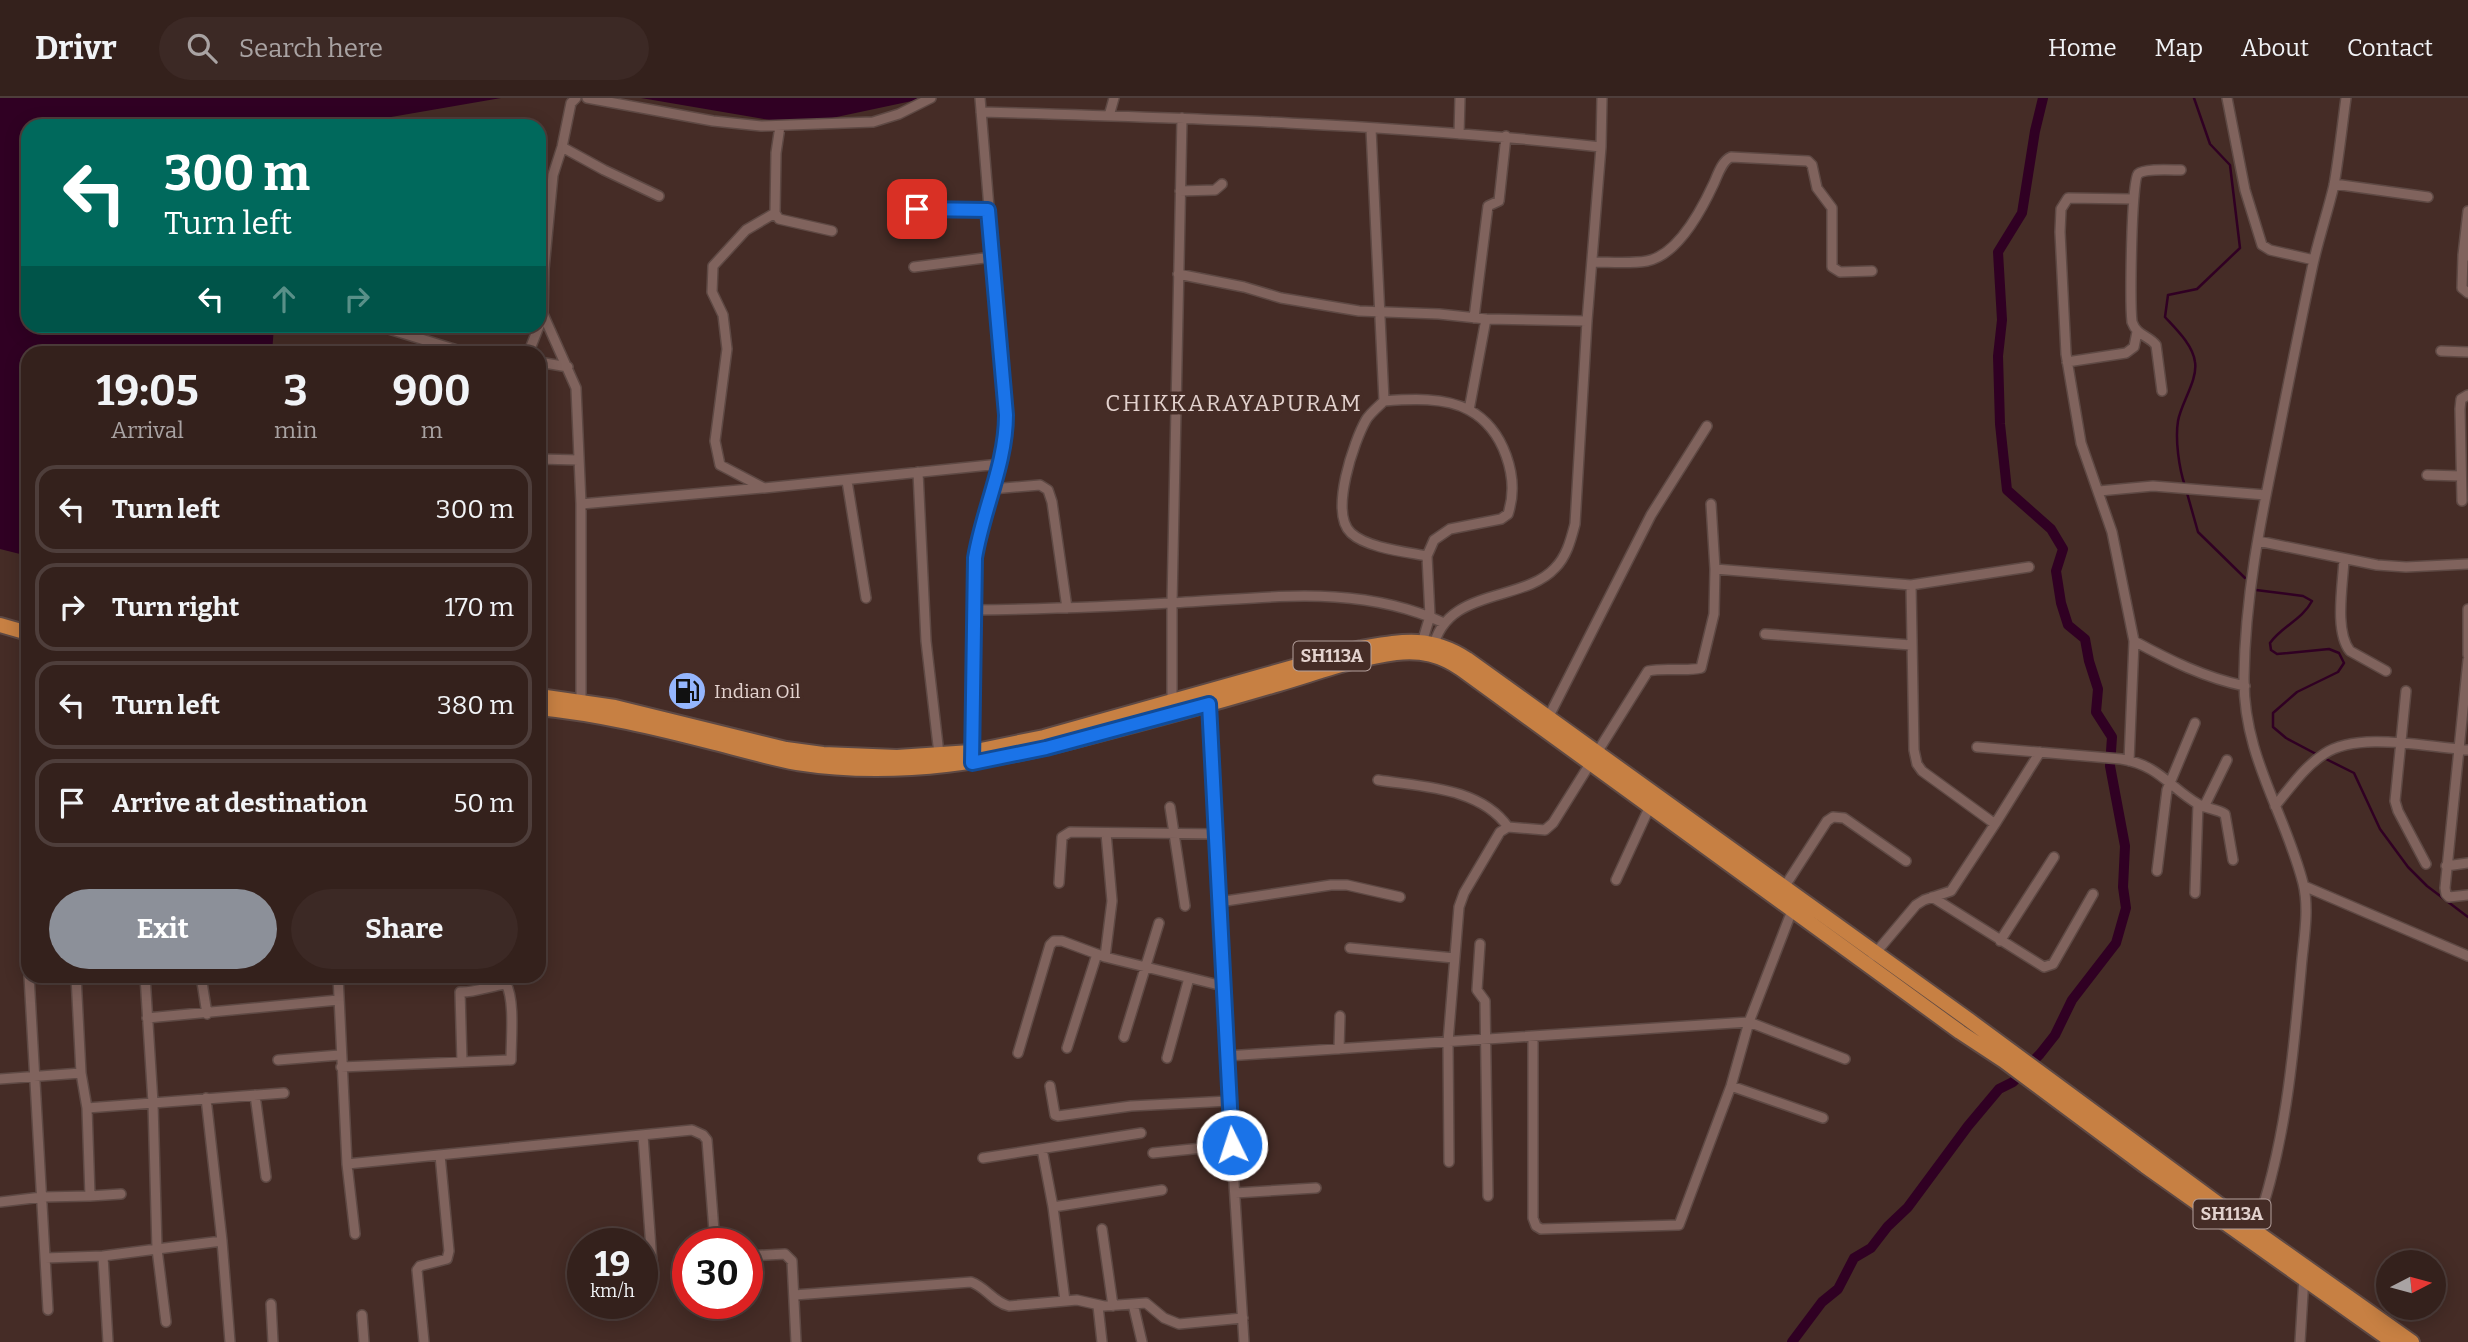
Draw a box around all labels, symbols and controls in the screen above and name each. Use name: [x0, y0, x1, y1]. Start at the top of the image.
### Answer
search box: [159, 17, 649, 80]
text: Drivr: [35, 28, 117, 68]
icon: search: [183, 29, 221, 67]
text: Search here: [239, 33, 383, 64]
text: Home: [2048, 34, 2117, 62]
text: Map: [2155, 34, 2203, 62]
text: About: [2241, 34, 2309, 62]
text: Contact: [2347, 34, 2433, 62]
text: 300 m: [164, 144, 310, 203]
icon: left: [49, 147, 140, 238]
pin: [887, 179, 947, 239]
icon: arrive: [898, 190, 936, 228]
text: Turn left: [164, 204, 292, 242]
icon: left: [192, 280, 230, 318]
icon: ahead: [265, 280, 303, 318]
icon: right: [338, 280, 376, 318]
text: 19:05: [96, 366, 199, 416]
text: 3: [284, 366, 308, 416]
text: 900: [393, 366, 471, 416]
district label: CHIKKARAYAPURAM: [1105, 389, 1363, 417]
text: Arrival: [111, 416, 184, 444]
text: min: [274, 416, 317, 444]
text: m: [421, 416, 443, 444]
icon: left: [53, 490, 91, 528]
text: Turn left: [112, 494, 220, 525]
text: 300 m: [436, 494, 514, 525]
icon: right: [53, 588, 91, 626]
text: Turn right: [112, 592, 239, 623]
text: 170 m: [444, 592, 514, 623]
road number: SH113A: [1294, 642, 1370, 670]
fuel station icon: Indian Oil: [666, 670, 708, 712]
place label: Indian Oil: [714, 680, 801, 703]
icon: left: [53, 686, 91, 724]
text: Turn left: [112, 690, 220, 721]
text: 380 m: [437, 690, 514, 721]
icon: arrive: [53, 784, 91, 822]
text: Arrive at destination: [112, 788, 367, 819]
text: 50 m: [453, 788, 514, 819]
button: Exit: [49, 889, 277, 969]
button: Share: [291, 889, 518, 969]
position arrow: [1195, 1108, 1269, 1182]
road number: SH113A: [2194, 1199, 2270, 1228]
speed limit sign: 30: [672, 1228, 763, 1319]
text: 19: [595, 1243, 630, 1285]
north arrow: [2376, 1250, 2446, 1320]
map controls: [2376, 1250, 2446, 1320]
text: km/h: [590, 1280, 635, 1302]

